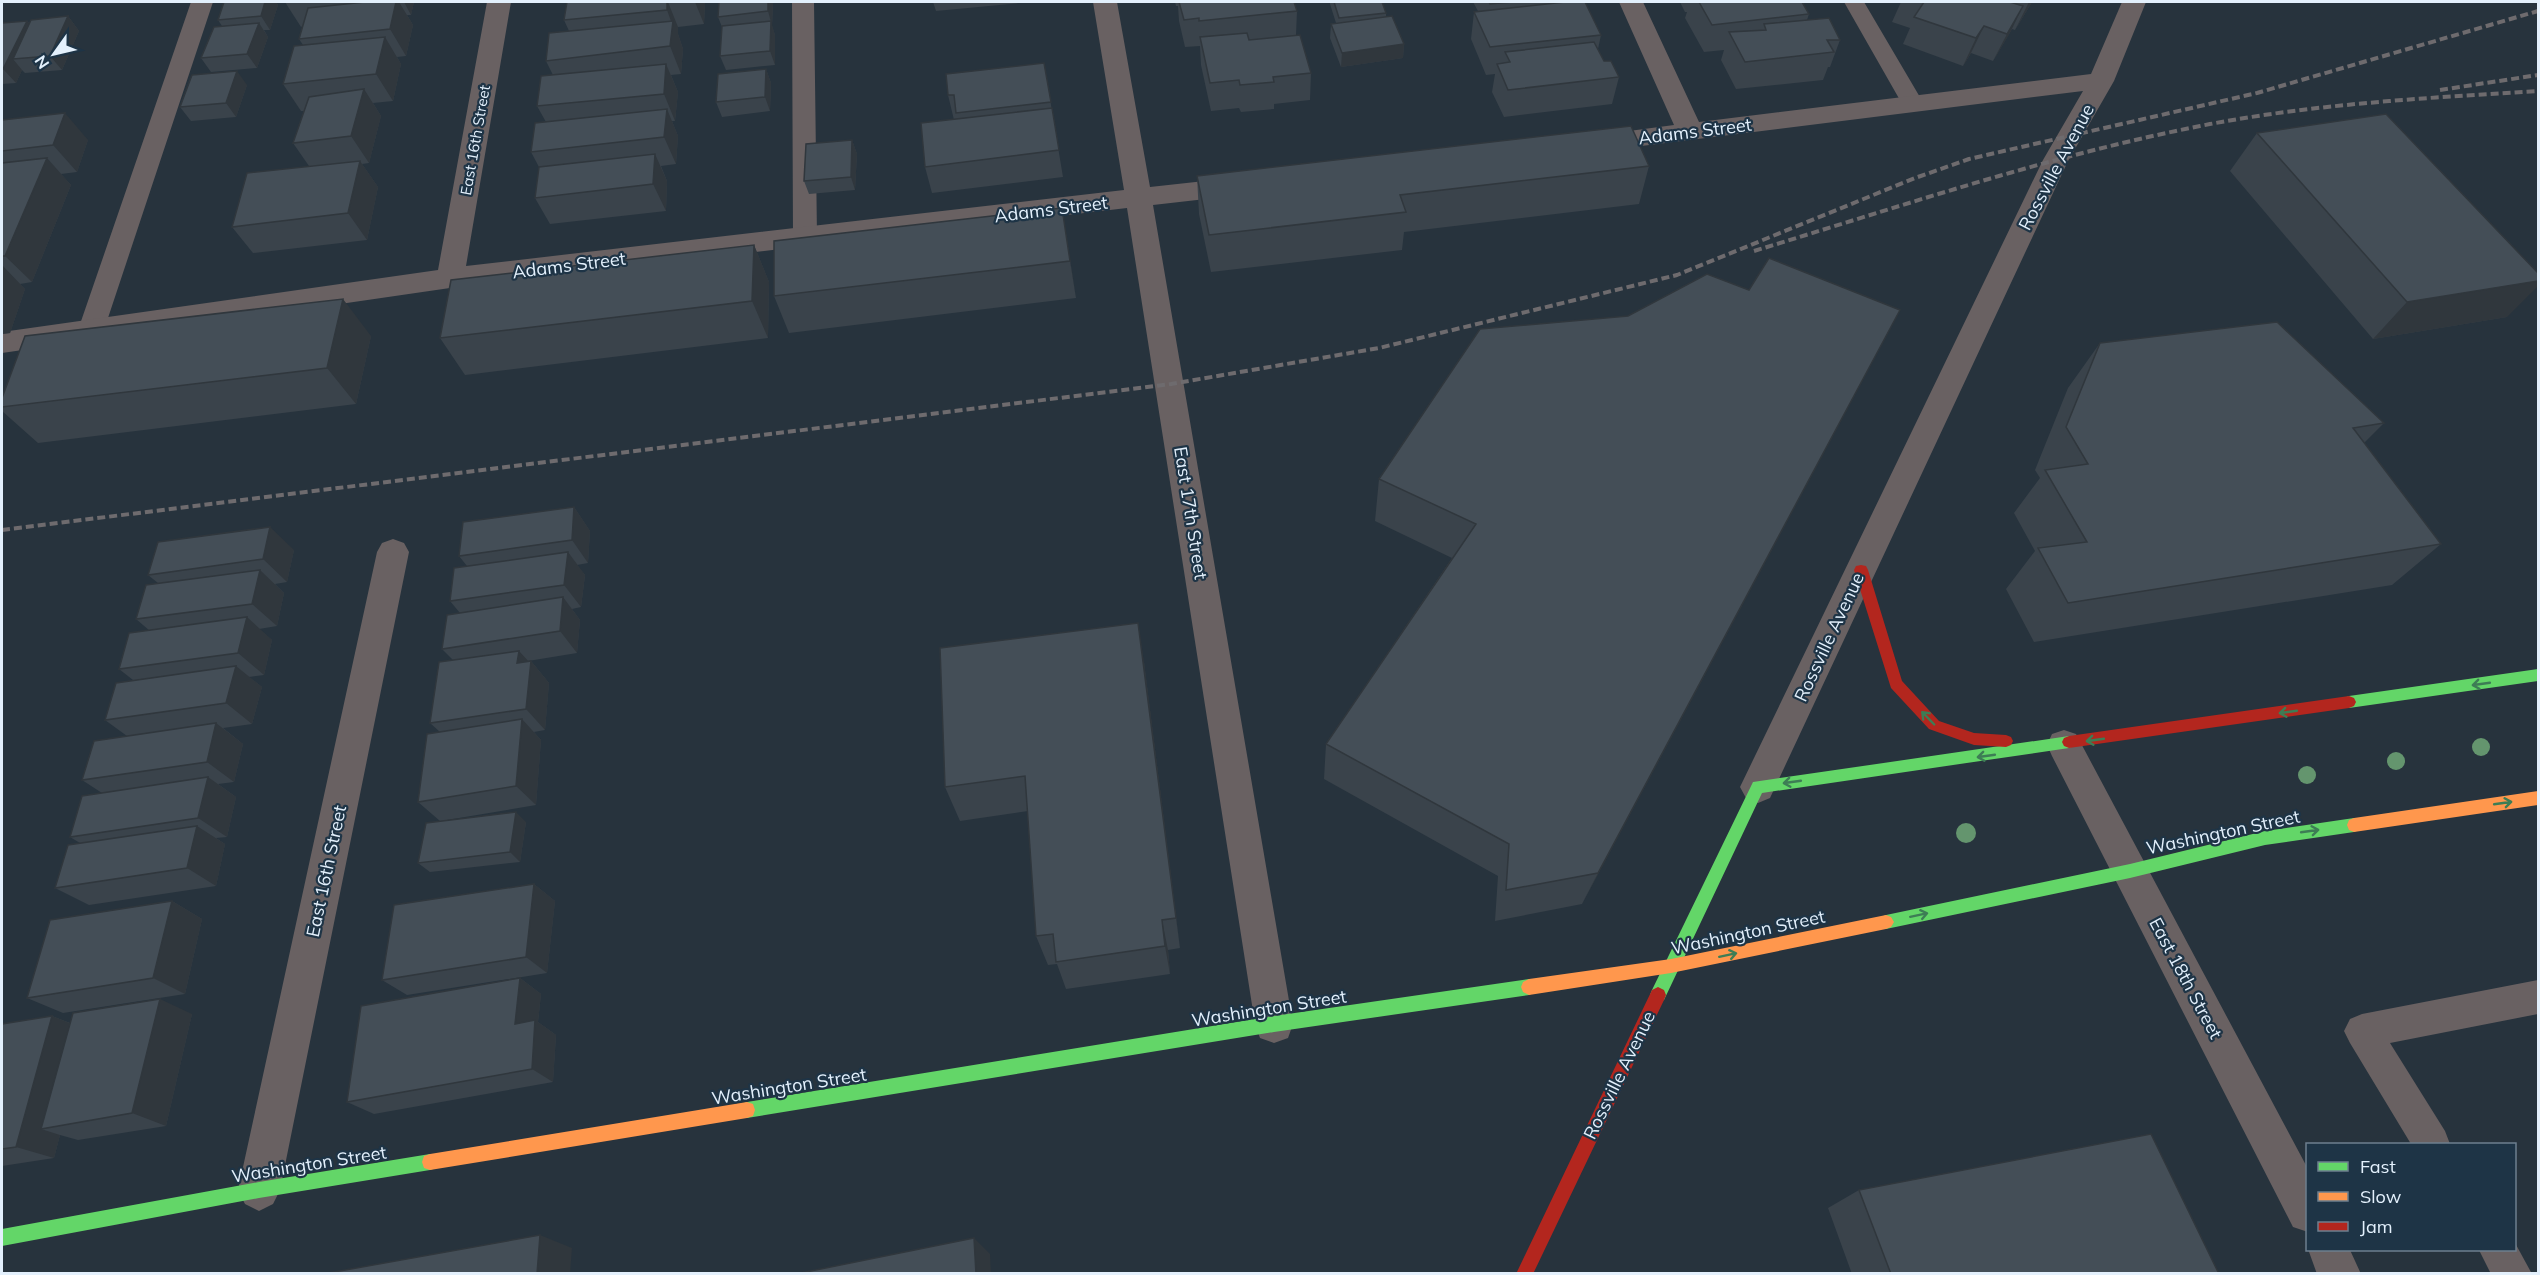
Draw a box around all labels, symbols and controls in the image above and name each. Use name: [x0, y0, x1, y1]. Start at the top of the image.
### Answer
north arrow: [24, 24, 84, 84]
text: N: [30, 52, 53, 73]
street label: East 16th Street: [456, 83, 494, 197]
street label: Rossville Avenue: [2013, 100, 2099, 234]
street label: Adams Street: [1637, 113, 1753, 149]
street label: Adams Street: [993, 191, 1109, 227]
street label: Adams Street: [511, 247, 627, 283]
street label: East 17th Street: [1169, 445, 1213, 581]
street label: Rossville Avenue: [1789, 569, 1869, 705]
one-way arrow: [2471, 678, 2491, 689]
one-way arrow: [2278, 707, 2298, 718]
one-way arrow: [1920, 710, 1935, 725]
one-way arrow: [2085, 735, 2105, 746]
one-way arrow: [1976, 750, 1996, 761]
one-way arrow: [1783, 777, 1803, 788]
one-way arrow: [2493, 798, 2513, 809]
street label: East 16th Street: [301, 803, 351, 939]
street label: Washington Street: [2144, 804, 2302, 860]
one-way arrow: [2300, 826, 2320, 837]
street label: Washington Street: [1669, 904, 1827, 960]
one-way arrow: [1909, 909, 1929, 920]
street label: East 18th Street: [2144, 913, 2228, 1043]
one-way arrow: [1719, 948, 1738, 960]
street label: Washington Street: [1190, 984, 1348, 1032]
street label: Rossville Avenue: [1578, 1007, 1660, 1143]
street label: Washington Street: [710, 1062, 868, 1110]
street label: Washington Street: [230, 1140, 388, 1188]
legend: [2306, 1143, 2516, 1251]
text: Fast: [2360, 1155, 2396, 1178]
text: Slow: [2360, 1185, 2402, 1208]
text: Jam: [2360, 1215, 2393, 1238]

